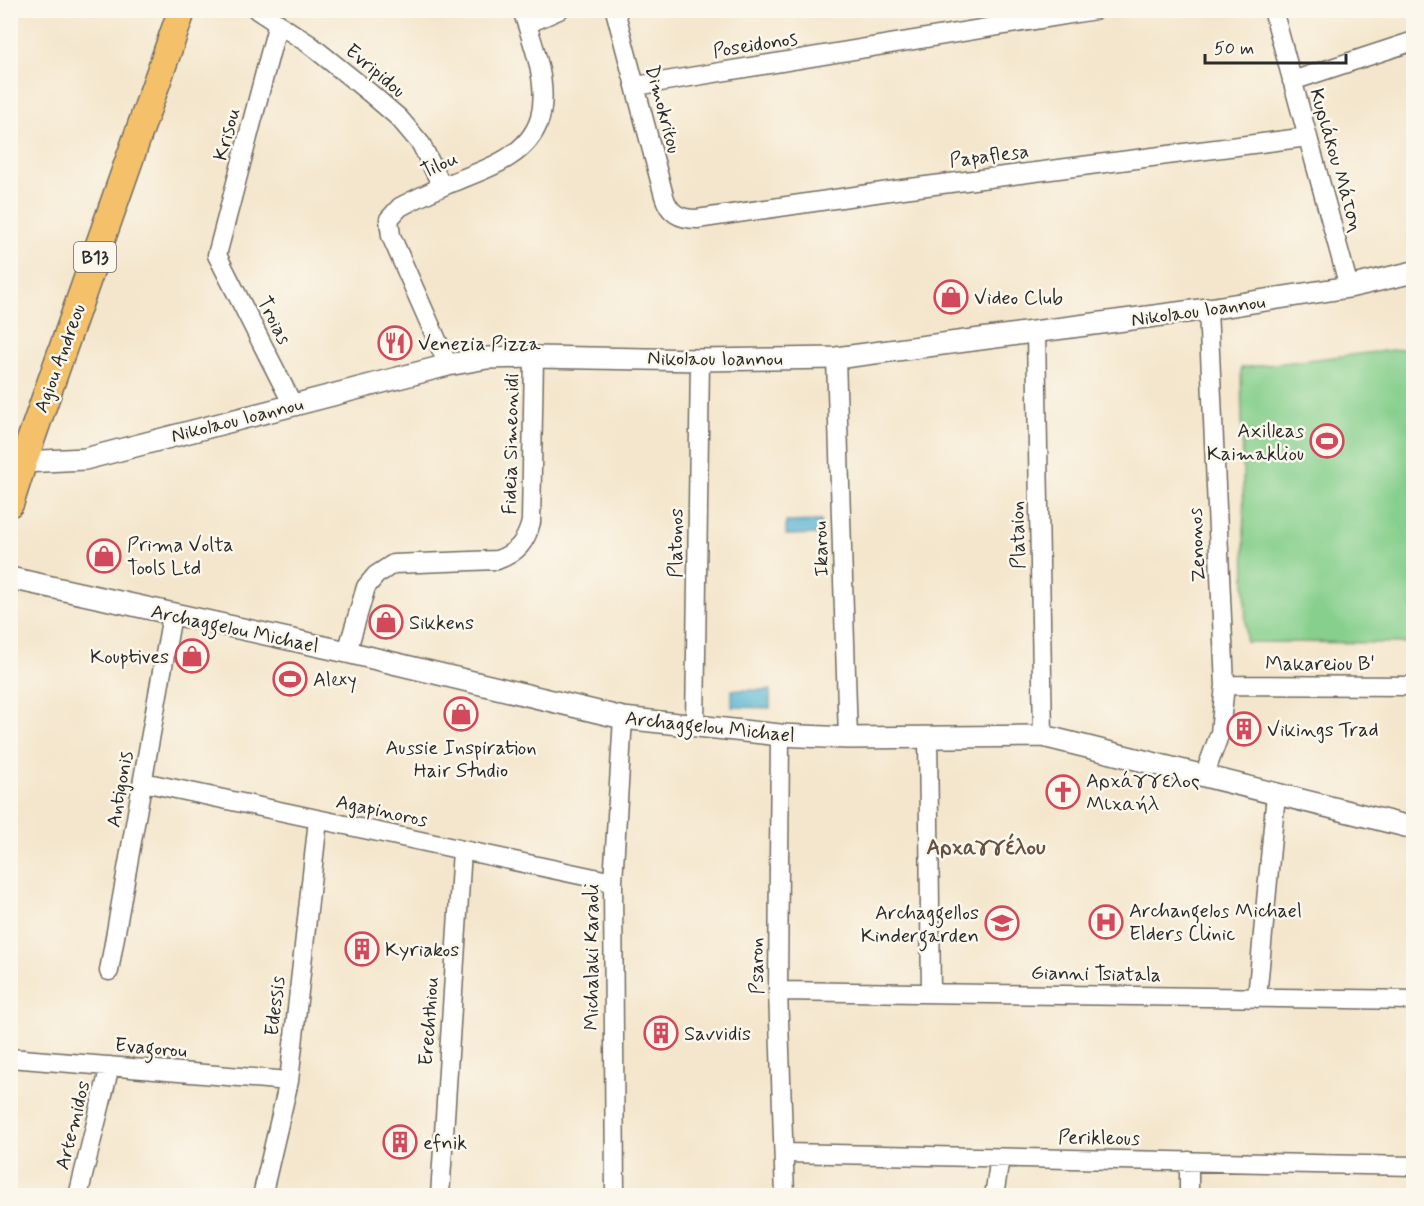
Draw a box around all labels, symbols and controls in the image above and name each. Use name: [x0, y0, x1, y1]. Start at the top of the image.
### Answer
street label: Poseidonos: [711, 25, 800, 65]
scale bar: [1205, 27, 1346, 65]
text: 50 m: [1214, 37, 1254, 61]
street label: Evripidou: [339, 38, 411, 104]
street label: Dimokritou: [638, 62, 687, 156]
street label: Κυριάκου Μάτση: [1302, 86, 1369, 235]
street label: Krisou: [207, 105, 247, 164]
street label: Papaflesa: [948, 138, 1030, 175]
street label: Tilou: [417, 145, 462, 185]
road number: B13: [74, 242, 116, 272]
shop icon: Video Club: [933, 279, 969, 315]
place label: Video Club: [974, 285, 1063, 312]
street label: Nikolaou Ioannou: [1129, 289, 1267, 334]
street label: Troias: [250, 292, 297, 350]
street label: Agiou Andreou: [28, 300, 93, 417]
restaurant icon: Venezia Pizza: [377, 325, 413, 361]
place label: Venezia Pizza: [418, 331, 541, 358]
street label: Nikolaou Ioannou: [647, 346, 783, 373]
street label: Fideia Simeonidi: [497, 373, 526, 515]
street label: Nikolaou Ioannou: [168, 391, 306, 450]
place label: Axilleas Kaimakliou: [1207, 418, 1304, 468]
sports icon: Axilleas Kaimakliou: [1309, 423, 1345, 459]
street label: Plataion: [1004, 501, 1033, 569]
street label: Zenonos: [1182, 507, 1213, 583]
street label: Platonos: [662, 508, 691, 578]
street label: Ikarou: [807, 521, 836, 577]
place label: Prima Volta Tools Ltd: [127, 532, 233, 582]
shop icon: Prima Volta Tools Ltd: [86, 538, 122, 574]
street label: Archaggelou Michael: [148, 599, 321, 662]
shop icon: Sikkens: [368, 604, 404, 640]
place label: Sikkens: [409, 610, 474, 637]
shop icon: Kouptives: [174, 638, 210, 674]
place label: Kouptives: [90, 644, 169, 671]
street label: Makareiou B': [1265, 651, 1375, 678]
sports icon: Alexy: [272, 661, 308, 697]
place label: Alexy: [313, 667, 357, 694]
shop icon: Aussie Inspiration Hair Studio: [443, 696, 479, 732]
street label: Archaggelou Michael: [623, 705, 796, 752]
building icon: Vikings Trad: [1226, 711, 1262, 747]
place label: Vikings Trad: [1267, 717, 1378, 744]
place label: Aussie Inspiration Hair Studio: [386, 735, 536, 785]
street label: Antigonis: [100, 749, 140, 830]
place label: Αρχάγγελος Μιχαήλ: [1086, 768, 1200, 818]
church icon: Αρχάγγελος Μιχαήλ: [1045, 774, 1081, 810]
street label: Agapinoros: [333, 789, 430, 834]
district label: Αρχαγγέλου: [927, 833, 1046, 862]
street label: Michalaki Karaoli: [579, 883, 606, 1031]
place label: Archangelos Michael Elders Clinic: [1129, 898, 1302, 948]
place label: Archaggellos Kindergarden: [861, 900, 979, 952]
hospital icon: Archangelos Michael Elders Clinic: [1088, 904, 1124, 940]
school or university icon: Archaggellos Kindergarden: [984, 905, 1020, 941]
building icon: Kyriakos: [344, 931, 380, 967]
place label: Kyriakos: [385, 937, 459, 964]
street label: Psaron: [744, 937, 771, 995]
street label: Gianni Tsiatala: [1030, 960, 1161, 989]
street label: Edessis: [259, 975, 292, 1037]
street label: Erechthiou: [413, 976, 446, 1067]
building icon: Savvidis: [643, 1015, 679, 1051]
place label: Savvidis: [684, 1021, 751, 1048]
street label: Evagorou: [113, 1032, 188, 1067]
street label: Artemidos: [49, 1078, 98, 1173]
building icon: efnik: [382, 1124, 418, 1160]
street label: Perikleous: [1058, 1124, 1140, 1153]
place label: efnik: [423, 1130, 467, 1157]

